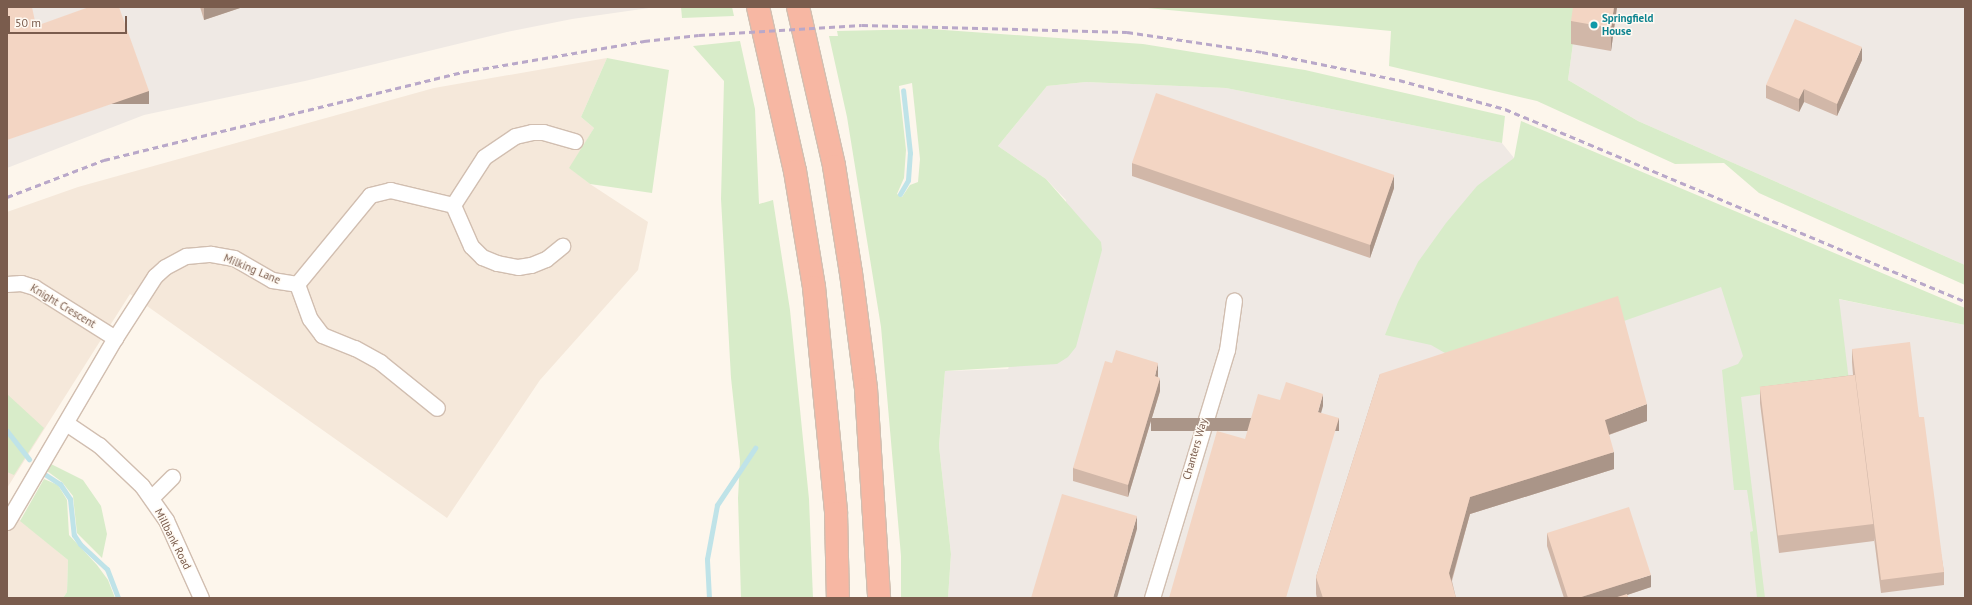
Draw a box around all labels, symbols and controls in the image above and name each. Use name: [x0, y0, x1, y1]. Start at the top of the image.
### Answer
scale bar: [10, 8, 129, 34]
place label: Springfield House: [1602, 12, 1653, 38]
text: 50 m: [15, 15, 41, 30]
marker: Springfield House: [1589, 20, 1599, 30]
street label: Milking Lane: [222, 251, 282, 287]
street label: Knight Crescent: [28, 281, 98, 331]
street label: Chanters Way: [1180, 417, 1210, 481]
street label: Millbank Road: [152, 506, 194, 572]

